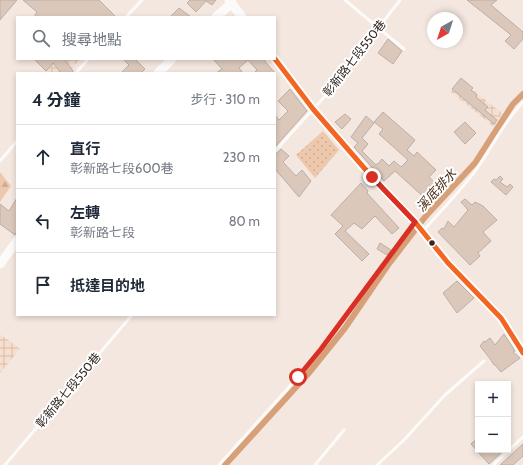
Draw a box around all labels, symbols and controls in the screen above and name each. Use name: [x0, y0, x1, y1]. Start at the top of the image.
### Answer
north arrow: [427, 12, 463, 48]
search box: [16, 16, 276, 60]
street label: 彰新路七段550巷: [319, 17, 389, 99]
icon: search: [30, 27, 52, 49]
text: 搜尋地點: [62, 31, 122, 49]
text: 4 分鐘: [32, 90, 80, 110]
text: 步行 · 310 m: [190, 91, 260, 107]
text: 直行: [70, 140, 100, 158]
icon: ahead: [32, 146, 54, 168]
text: 230 m: [223, 149, 260, 165]
text: 彰新路七段600巷: [70, 160, 174, 176]
water label: 溪底排水: [413, 165, 460, 215]
route end: [363, 168, 381, 186]
text: 左轉: [70, 204, 100, 222]
icon: left: [32, 210, 54, 232]
text: 80 m: [229, 213, 260, 229]
text: 彰新路七段: [70, 224, 135, 240]
unlabelled marker: [427, 238, 437, 248]
icon: arrive: [32, 274, 54, 296]
text: 抵達目的地: [70, 277, 145, 295]
street label: 彰新路七段550巷: [32, 349, 104, 431]
route start: [289, 368, 307, 386]
map controls: [475, 381, 511, 453]
button: +: [475, 381, 511, 417]
button: −: [475, 417, 511, 453]

